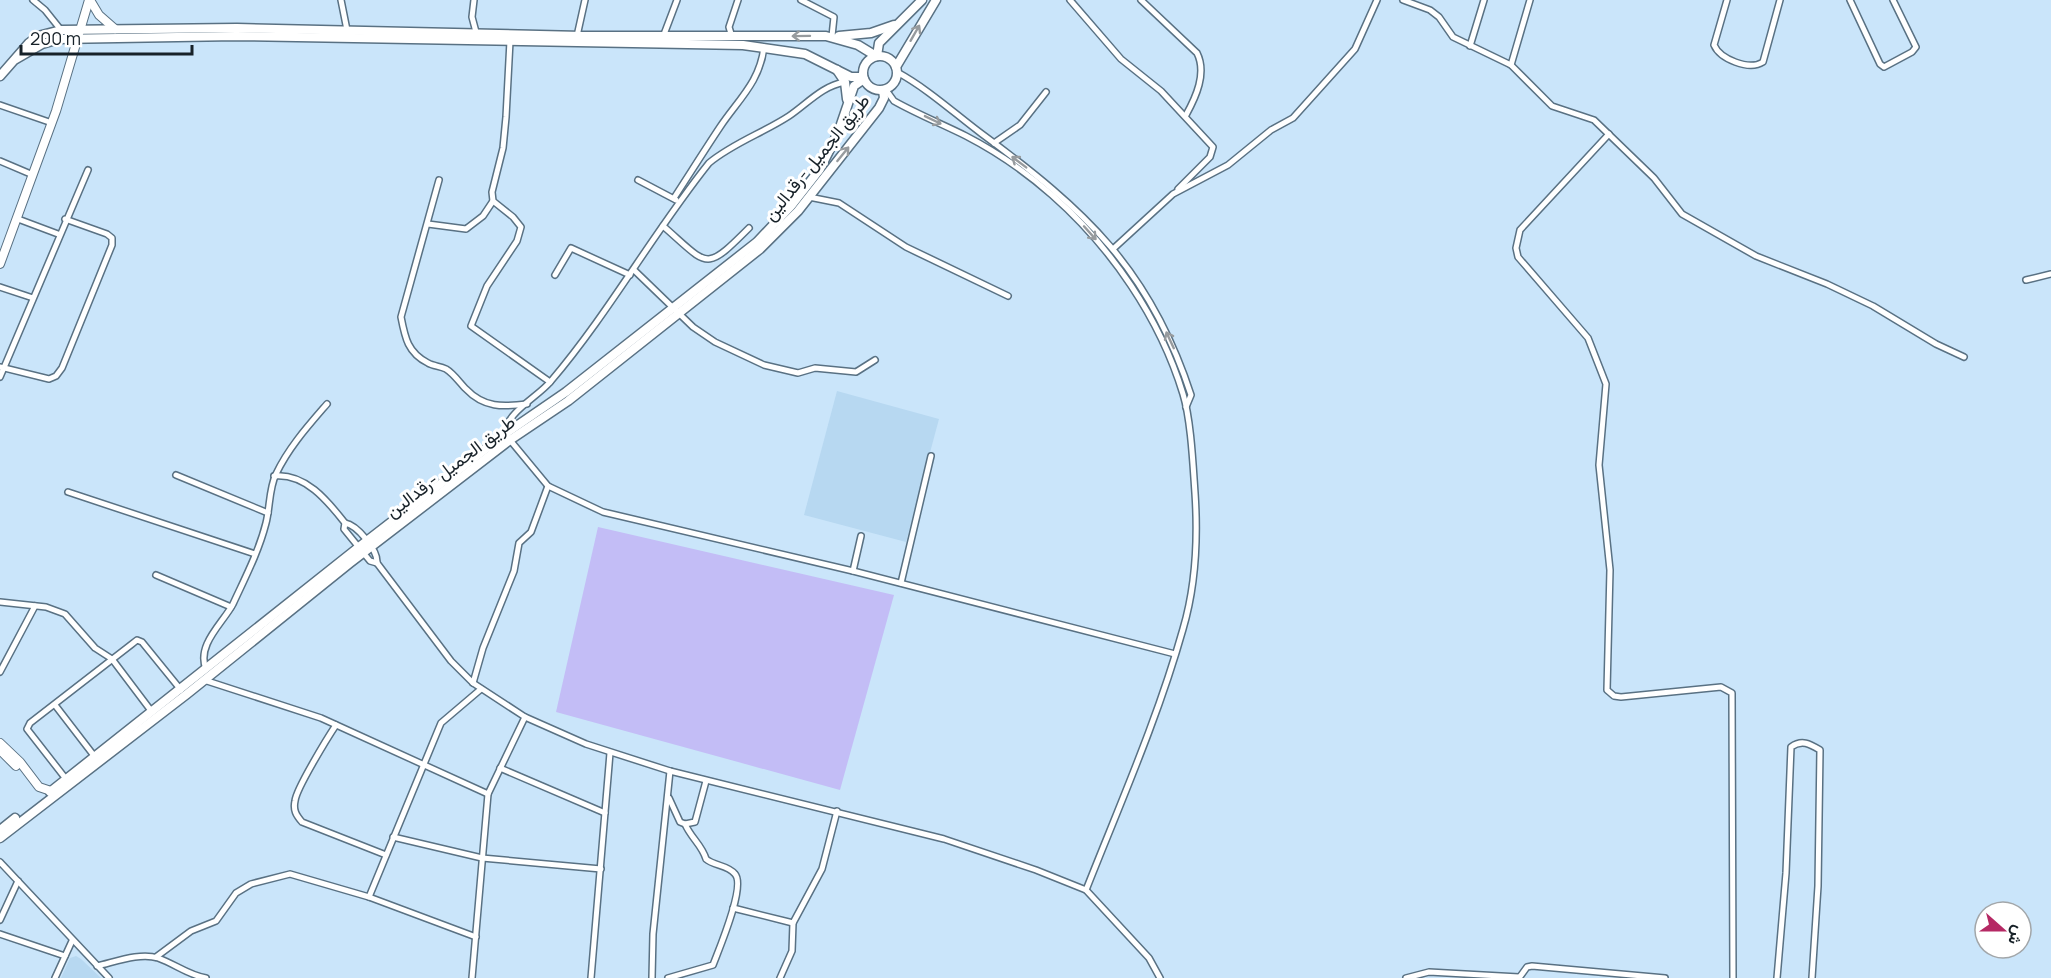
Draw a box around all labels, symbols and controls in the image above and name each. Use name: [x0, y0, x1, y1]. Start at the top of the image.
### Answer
scale bar: [21, 18, 192, 56]
one-way arrow: [910, 25, 922, 42]
text: 200 m: [30, 26, 81, 50]
one-way arrow: [791, 30, 811, 42]
street label: طريق الجميل -رقدالين: [757, 89, 875, 225]
one-way arrow: [923, 115, 941, 127]
one-way arrow: [836, 147, 849, 163]
one-way arrow: [1012, 155, 1028, 168]
one-way arrow: [1083, 225, 1097, 240]
one-way arrow: [1164, 332, 1176, 350]
street label: طريق الجميل -رقدالين: [380, 409, 520, 523]
north arrow: [1973, 900, 2033, 960]
text: ش: [2003, 922, 2031, 948]

